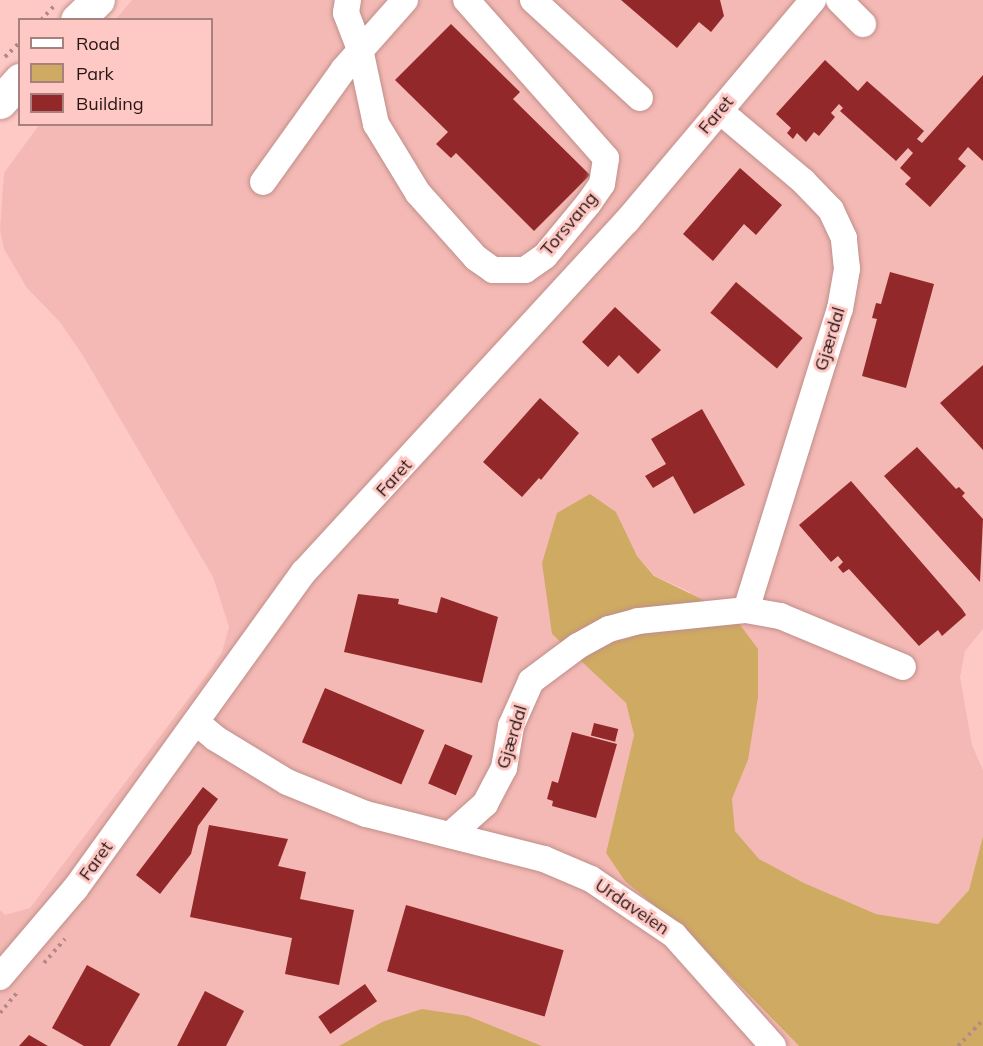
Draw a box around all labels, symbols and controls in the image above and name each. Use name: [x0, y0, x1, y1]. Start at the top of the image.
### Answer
legend: [18, 18, 213, 126]
text: Road: [76, 32, 120, 55]
text: Park: [76, 62, 114, 85]
text: Building: [76, 92, 144, 115]
street label: Faret: [694, 92, 738, 138]
street label: Torsvang: [536, 188, 602, 260]
street label: Gjærdal: [810, 304, 850, 374]
street label: Faret: [372, 455, 416, 501]
street label: Gjærdal: [492, 702, 532, 772]
street label: Faret: [75, 837, 117, 885]
street label: Urdaveien: [591, 874, 673, 940]

